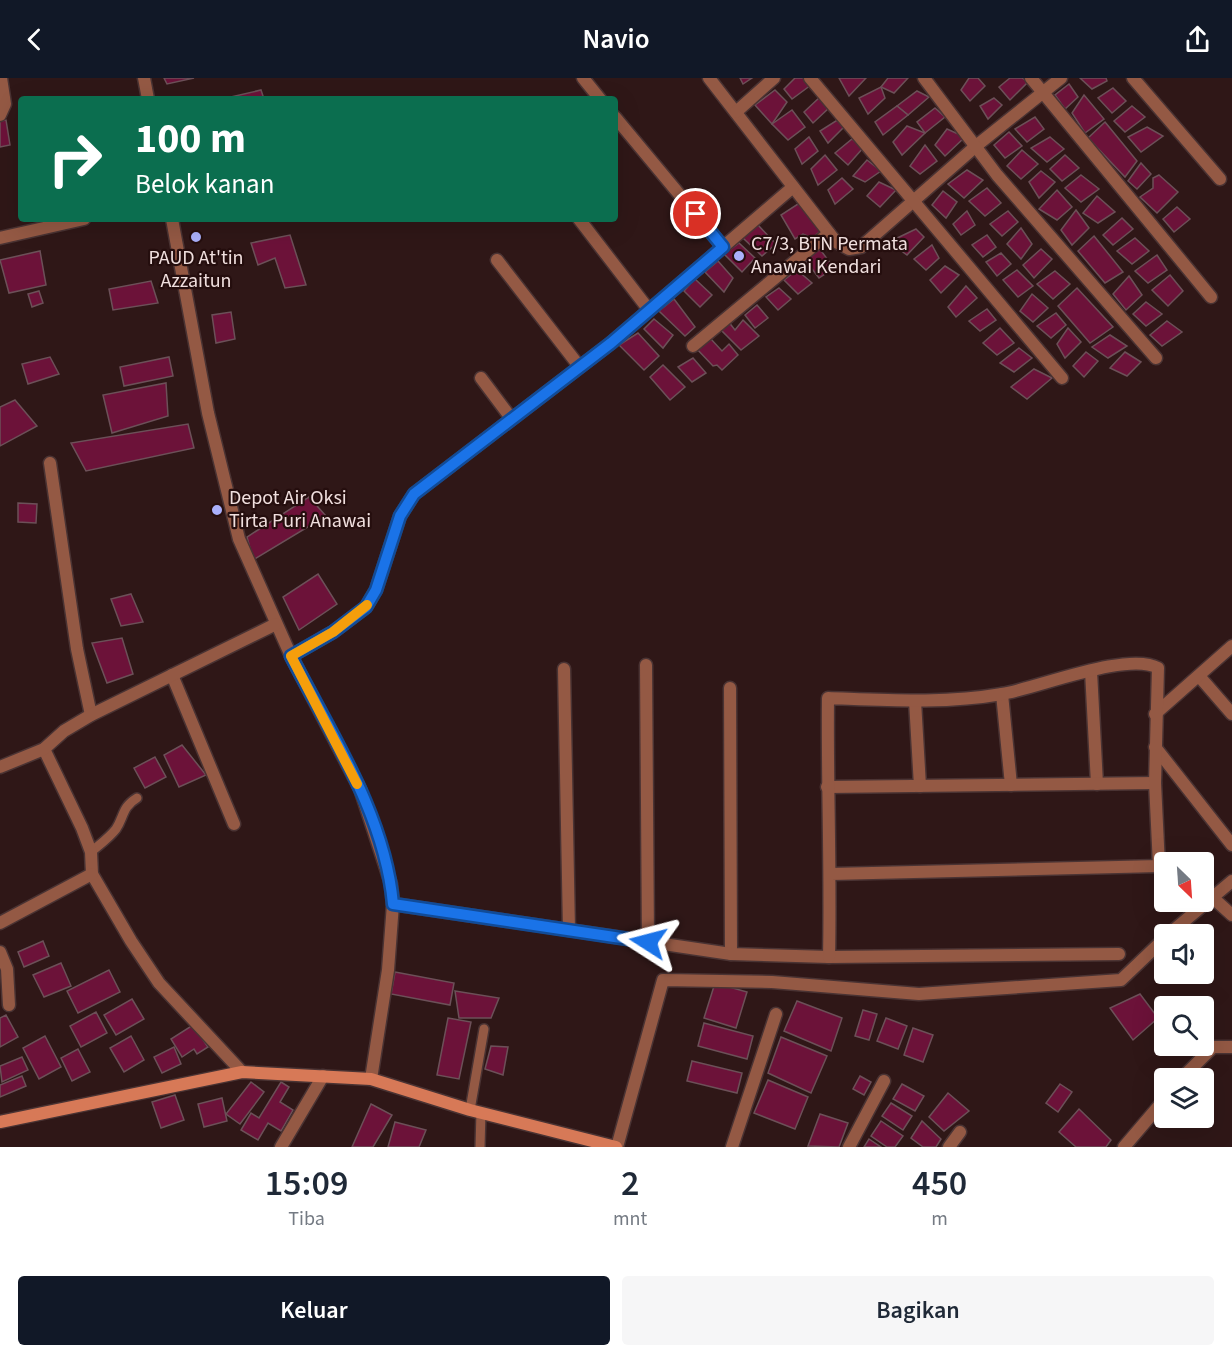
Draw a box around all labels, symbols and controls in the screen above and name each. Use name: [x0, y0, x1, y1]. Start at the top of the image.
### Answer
text: Navio: [583, 20, 649, 59]
icon: back: [18, 23, 51, 56]
icon: share: [1181, 23, 1214, 56]
text: 100 m: [135, 109, 246, 169]
icon: right: [36, 120, 114, 198]
text: Belok kanan: [135, 165, 274, 204]
pin: [670, 188, 721, 239]
icon: arrive: [679, 197, 712, 230]
marker: PAUD At'tin Azzaitun: [189, 230, 203, 244]
place label: C7/3, BTN Permata Anawai Kendari: [751, 230, 908, 281]
place label: PAUD At'tin Azzaitun: [148, 244, 244, 295]
marker: C7/3, BTN Permata Anawai Kendari: [732, 249, 746, 263]
place label: Depot Air Oksi Tirta Puri Anawai: [229, 484, 371, 535]
marker: Depot Air Oksi Tirta Puri Anawai: [210, 503, 224, 517]
north arrow: [1154, 852, 1214, 912]
map controls: [1154, 852, 1214, 1128]
position arrow: [616, 910, 680, 974]
button: sound: [1154, 924, 1214, 984]
button: search: [1154, 996, 1214, 1056]
button: layers: [1154, 1068, 1214, 1128]
text: 15:09: [265, 1158, 348, 1209]
text: 2: [621, 1158, 639, 1209]
text: 450: [912, 1158, 967, 1209]
text: Tiba: [288, 1205, 325, 1233]
text: mnt: [613, 1205, 647, 1233]
text: m: [931, 1205, 948, 1233]
button: Keluar: [18, 1276, 610, 1345]
button: Bagikan: [622, 1276, 1214, 1345]

